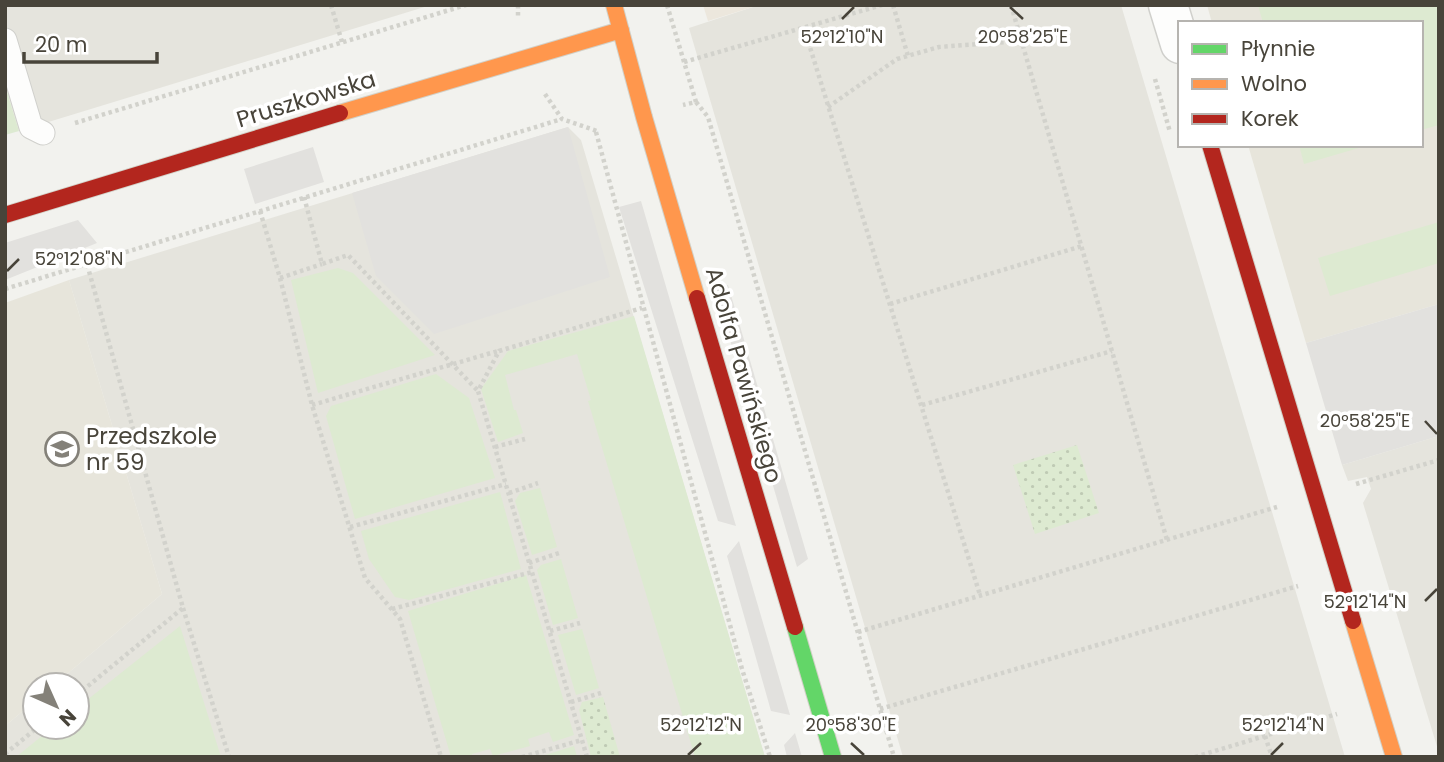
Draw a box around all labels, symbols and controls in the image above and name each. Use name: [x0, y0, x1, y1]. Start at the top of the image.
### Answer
scale bar: [24, 21, 158, 65]
legend: [1178, 21, 1423, 147]
text: 52°12'10"N: [801, 24, 883, 49]
text: 20°58'25"E: [978, 24, 1068, 49]
text: 20 m: [35, 30, 88, 59]
text: Płynnie: [1241, 34, 1315, 63]
street label: Pruszkowska: [233, 63, 379, 135]
text: Wolno: [1241, 69, 1307, 98]
text: Korek: [1241, 104, 1299, 133]
text: 52°12'08"N: [35, 246, 123, 271]
street label: Adolfa Pawińskiego: [698, 263, 790, 487]
text: 20°58'25"E: [1320, 408, 1410, 433]
place label: Przedszkole nr 59: [86, 420, 217, 478]
school or university icon: Przedszkole nr 59: [43, 430, 81, 468]
text: 52°12'14"N: [1324, 589, 1407, 614]
north arrow: [21, 671, 91, 741]
text: N: [53, 703, 82, 732]
text: 52°12'12"N: [660, 712, 742, 737]
text: 20°58'30"E: [806, 712, 896, 737]
text: 52°12'14"N: [1242, 712, 1325, 737]

